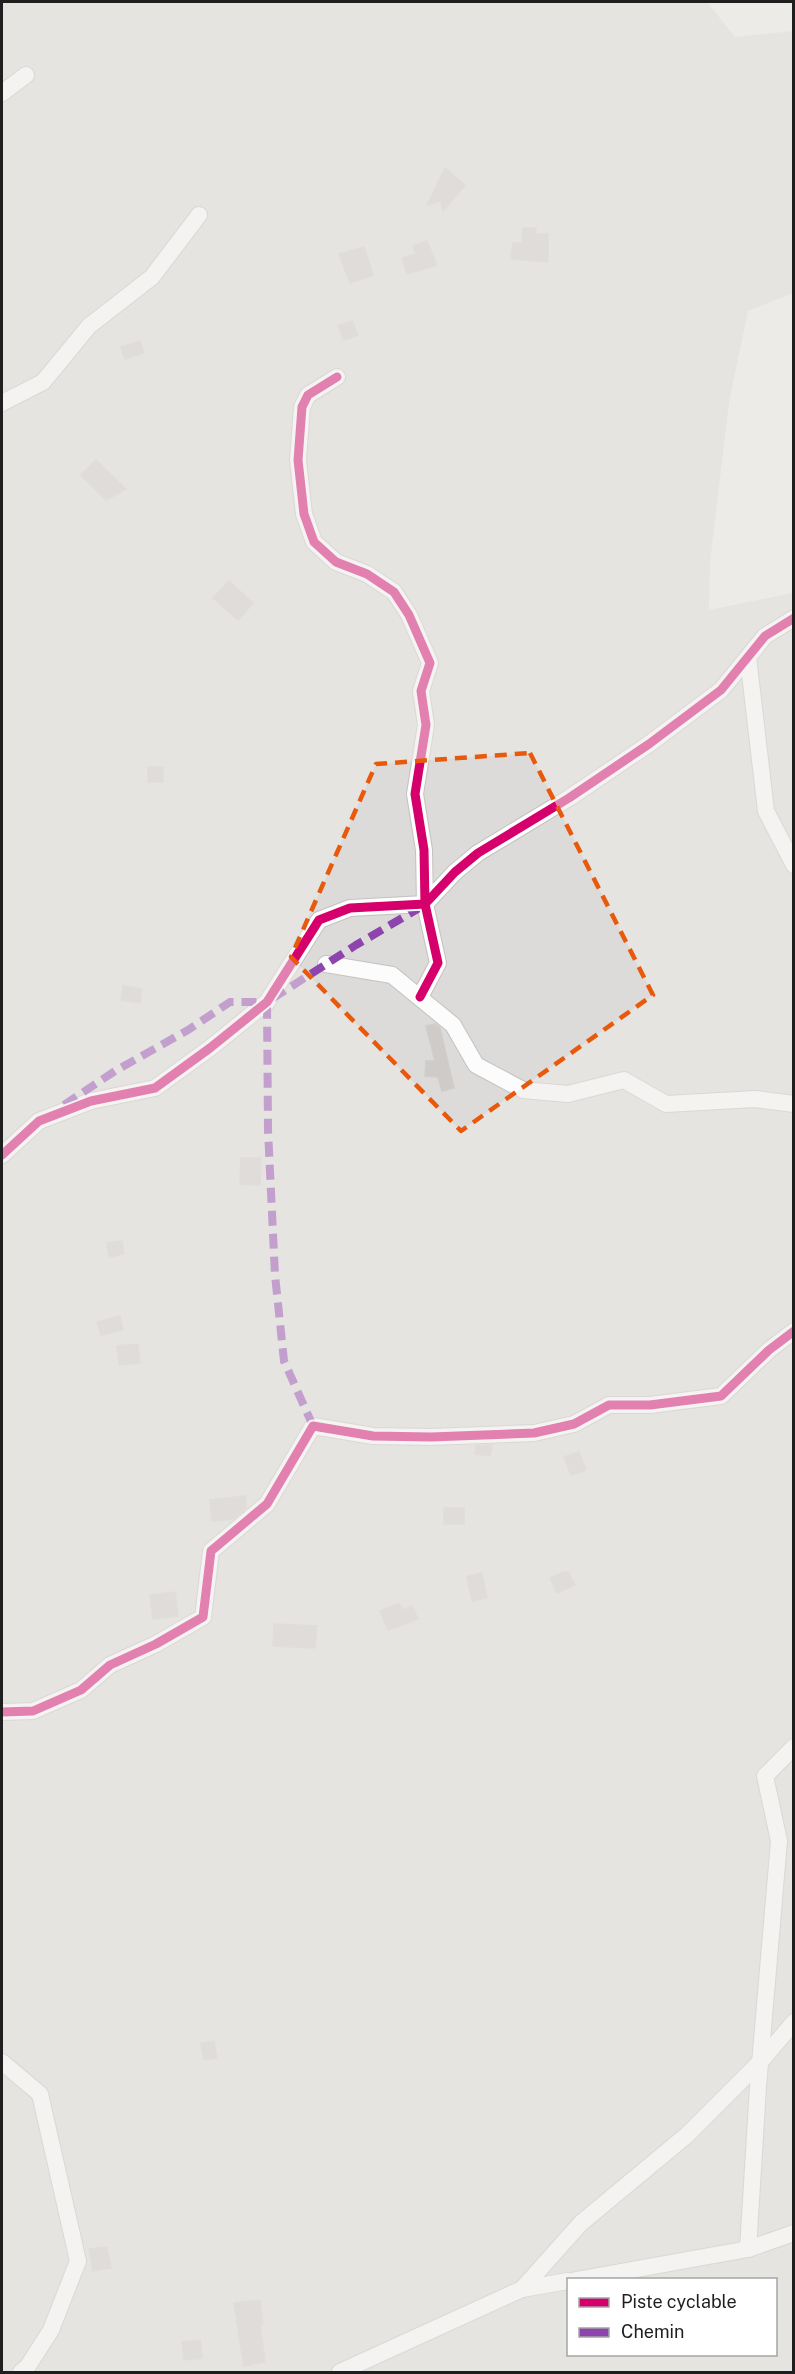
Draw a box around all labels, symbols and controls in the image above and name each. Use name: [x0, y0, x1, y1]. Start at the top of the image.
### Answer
legend: [567, 2278, 777, 2356]
text: Piste cyclable: [621, 2291, 737, 2312]
text: Chemin: [621, 2321, 685, 2342]

